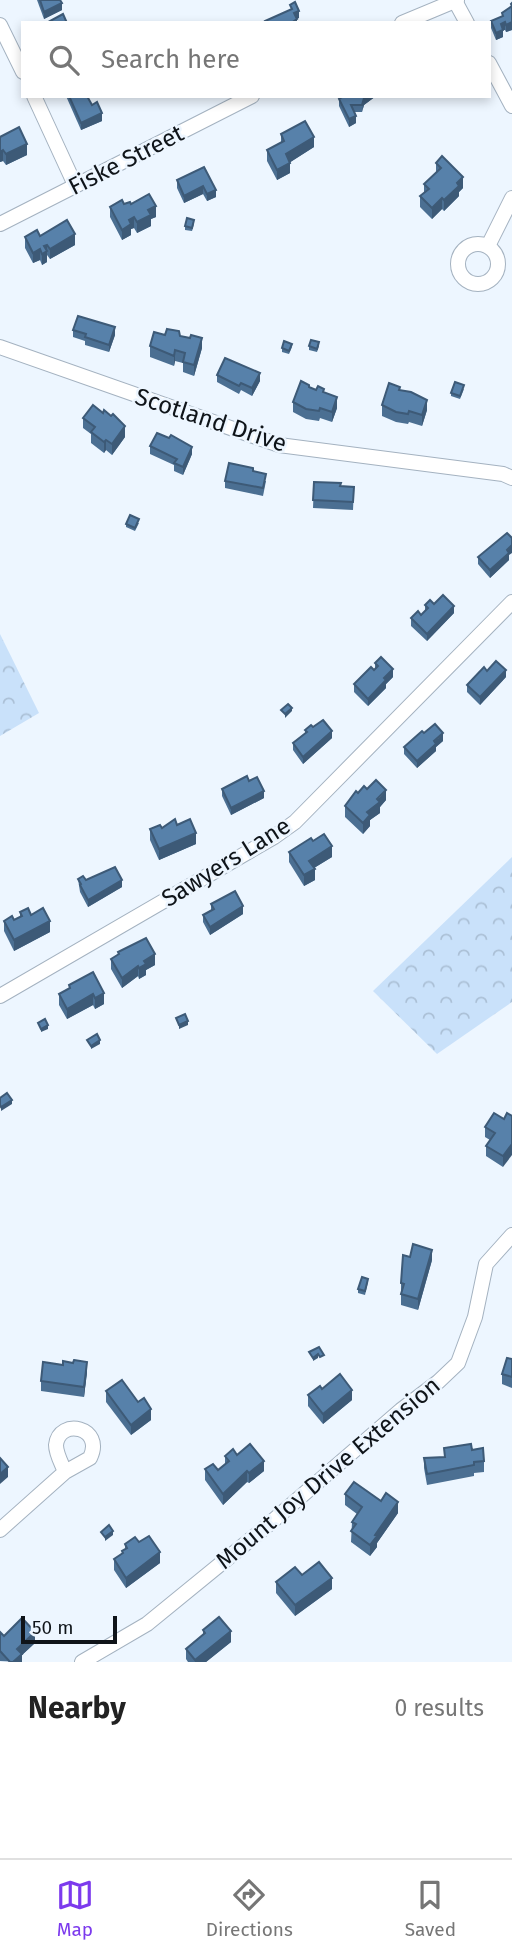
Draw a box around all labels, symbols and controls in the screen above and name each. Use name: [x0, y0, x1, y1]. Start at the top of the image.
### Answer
search box: [21, 21, 491, 98]
icon: search: [45, 41, 83, 79]
text: Search here: [101, 44, 240, 75]
street label: Fiske Street: [64, 119, 189, 201]
street label: Scotland Drive: [132, 382, 290, 458]
street label: Sawyers Lane: [157, 811, 295, 913]
street label: Mount Joy Drive Extension: [210, 1371, 446, 1575]
scale bar: [21, 1613, 117, 1645]
text: 50 m: [32, 1616, 73, 1639]
text: Nearby: [28, 1690, 126, 1726]
text: 0 results: [394, 1694, 484, 1722]
tab: Map: [56, 1876, 94, 1941]
tab: Directions: [206, 1876, 293, 1941]
tab: Saved: [405, 1876, 456, 1941]

